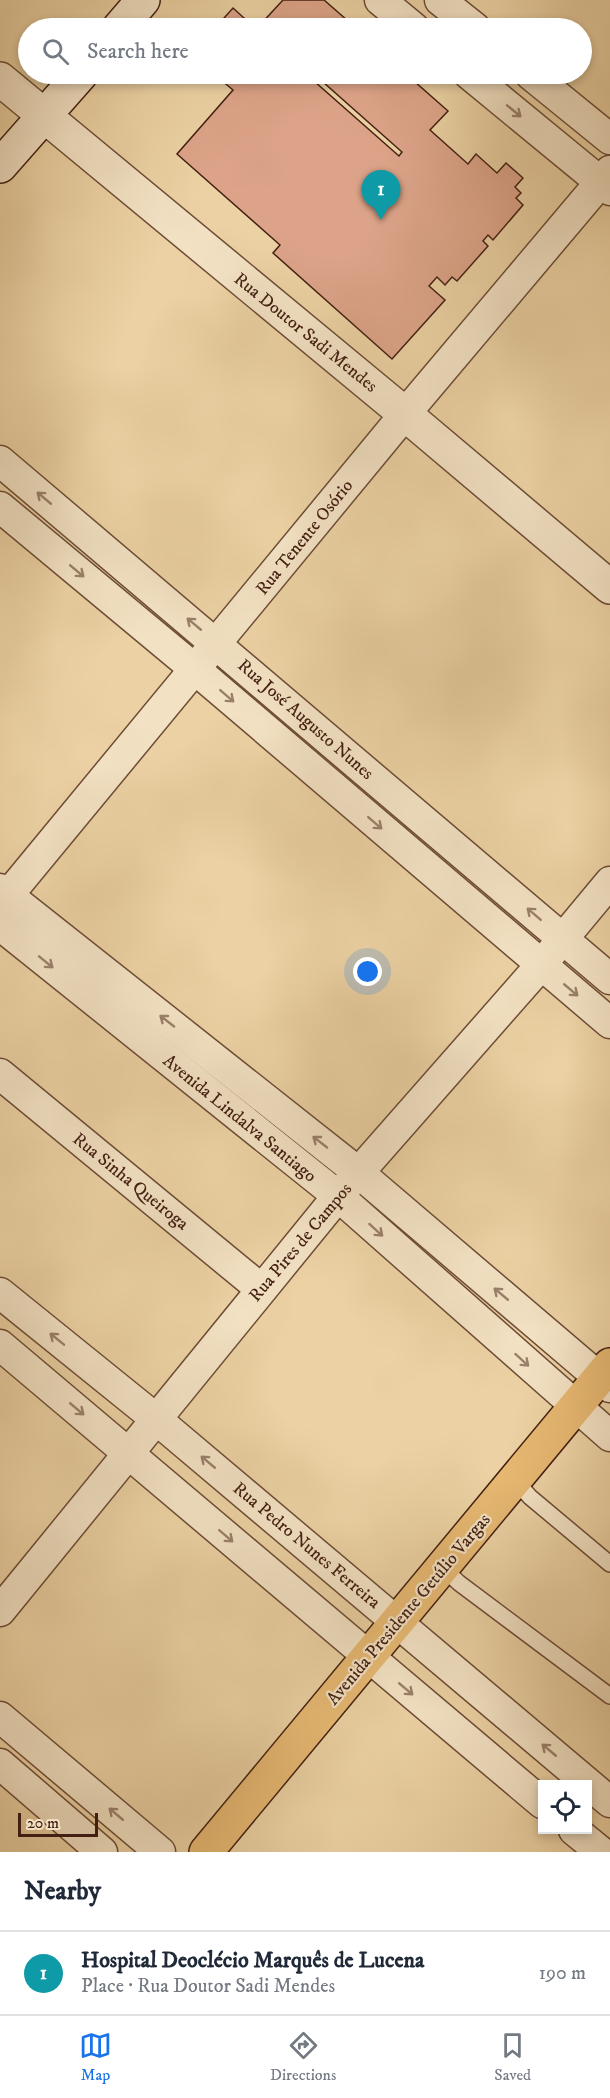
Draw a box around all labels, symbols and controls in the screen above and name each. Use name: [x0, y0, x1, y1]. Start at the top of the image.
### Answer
search box: [18, 18, 592, 84]
icon: search: [39, 35, 72, 68]
text: Search here: [87, 38, 189, 65]
one-way arrow: [506, 104, 522, 117]
pin: 1: [362, 170, 400, 220]
street label: Rua Doutor Sadi Mendes: [229, 268, 381, 397]
street label: Rua Tenente Osório: [251, 475, 358, 600]
one-way arrow: [36, 492, 52, 505]
one-way arrow: [69, 564, 84, 578]
one-way arrow: [187, 617, 202, 631]
street label: Rua José Augusto Nunes: [233, 655, 378, 785]
one-way arrow: [219, 690, 235, 703]
one-way arrow: [367, 816, 382, 830]
one-way arrow: [527, 907, 542, 921]
one-way arrow: [37, 955, 53, 968]
your location: [353, 957, 382, 986]
one-way arrow: [563, 984, 579, 997]
one-way arrow: [159, 1015, 175, 1028]
street label: Avenida Lindalva Santiago: [158, 1050, 321, 1188]
street label: Rua Sinha Queiroga: [68, 1128, 193, 1235]
one-way arrow: [312, 1136, 328, 1149]
street label: Rua Pires de Campos: [245, 1179, 357, 1307]
one-way arrow: [369, 1223, 384, 1237]
one-way arrow: [494, 1287, 509, 1301]
one-way arrow: [49, 1332, 65, 1345]
one-way arrow: [514, 1353, 529, 1367]
one-way arrow: [69, 1403, 85, 1416]
one-way arrow: [201, 1455, 216, 1469]
street label: Rua Pedro Nunes Ferreira: [228, 1478, 385, 1614]
street label: Avenida Presidente Getúlio Vargas: [322, 1509, 495, 1710]
one-way arrow: [218, 1529, 234, 1542]
one-way arrow: [398, 1683, 414, 1696]
one-way arrow: [542, 1743, 557, 1757]
map controls: [538, 1780, 592, 1834]
button: locate: [538, 1780, 592, 1834]
one-way arrow: [109, 1807, 124, 1821]
scale bar: [18, 1810, 98, 1838]
text: 20 m: [27, 1813, 59, 1833]
text: Nearby: [24, 1875, 101, 1908]
text: Hospital Deoclécio Marquês de Lucena: [81, 1947, 424, 1974]
text: 1: [40, 1961, 47, 1986]
text: 190 m: [539, 1961, 586, 1986]
text: Place · Rua Doutor Sadi Mendes: [81, 1974, 335, 1999]
tab: Map: [79, 2029, 112, 2085]
tab: Directions: [270, 2029, 336, 2085]
tab: Saved: [494, 2029, 531, 2085]

